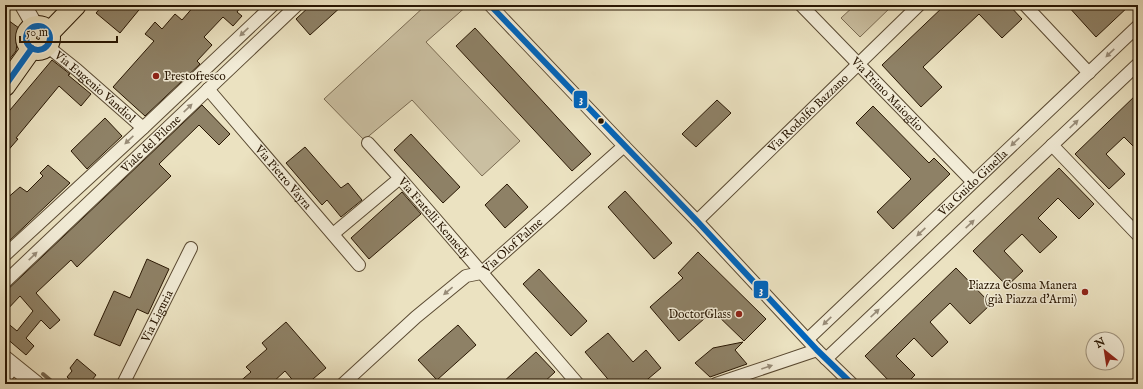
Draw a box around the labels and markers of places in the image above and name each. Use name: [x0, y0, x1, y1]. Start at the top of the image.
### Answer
place label: Prestofresco: [164, 69, 226, 84]
marker: Prestofresco: [151, 71, 161, 81]
unlabelled marker: [596, 116, 606, 126]
place label: Piazza Cosma Manera (già Piazza d'Armi): [968, 278, 1078, 307]
marker: Piazza Cosma Manera (già Piazza d'Armi): [1080, 287, 1090, 297]
place label: DoctorGlass: [668, 307, 731, 322]
marker: DoctorGlass: [734, 309, 744, 319]

